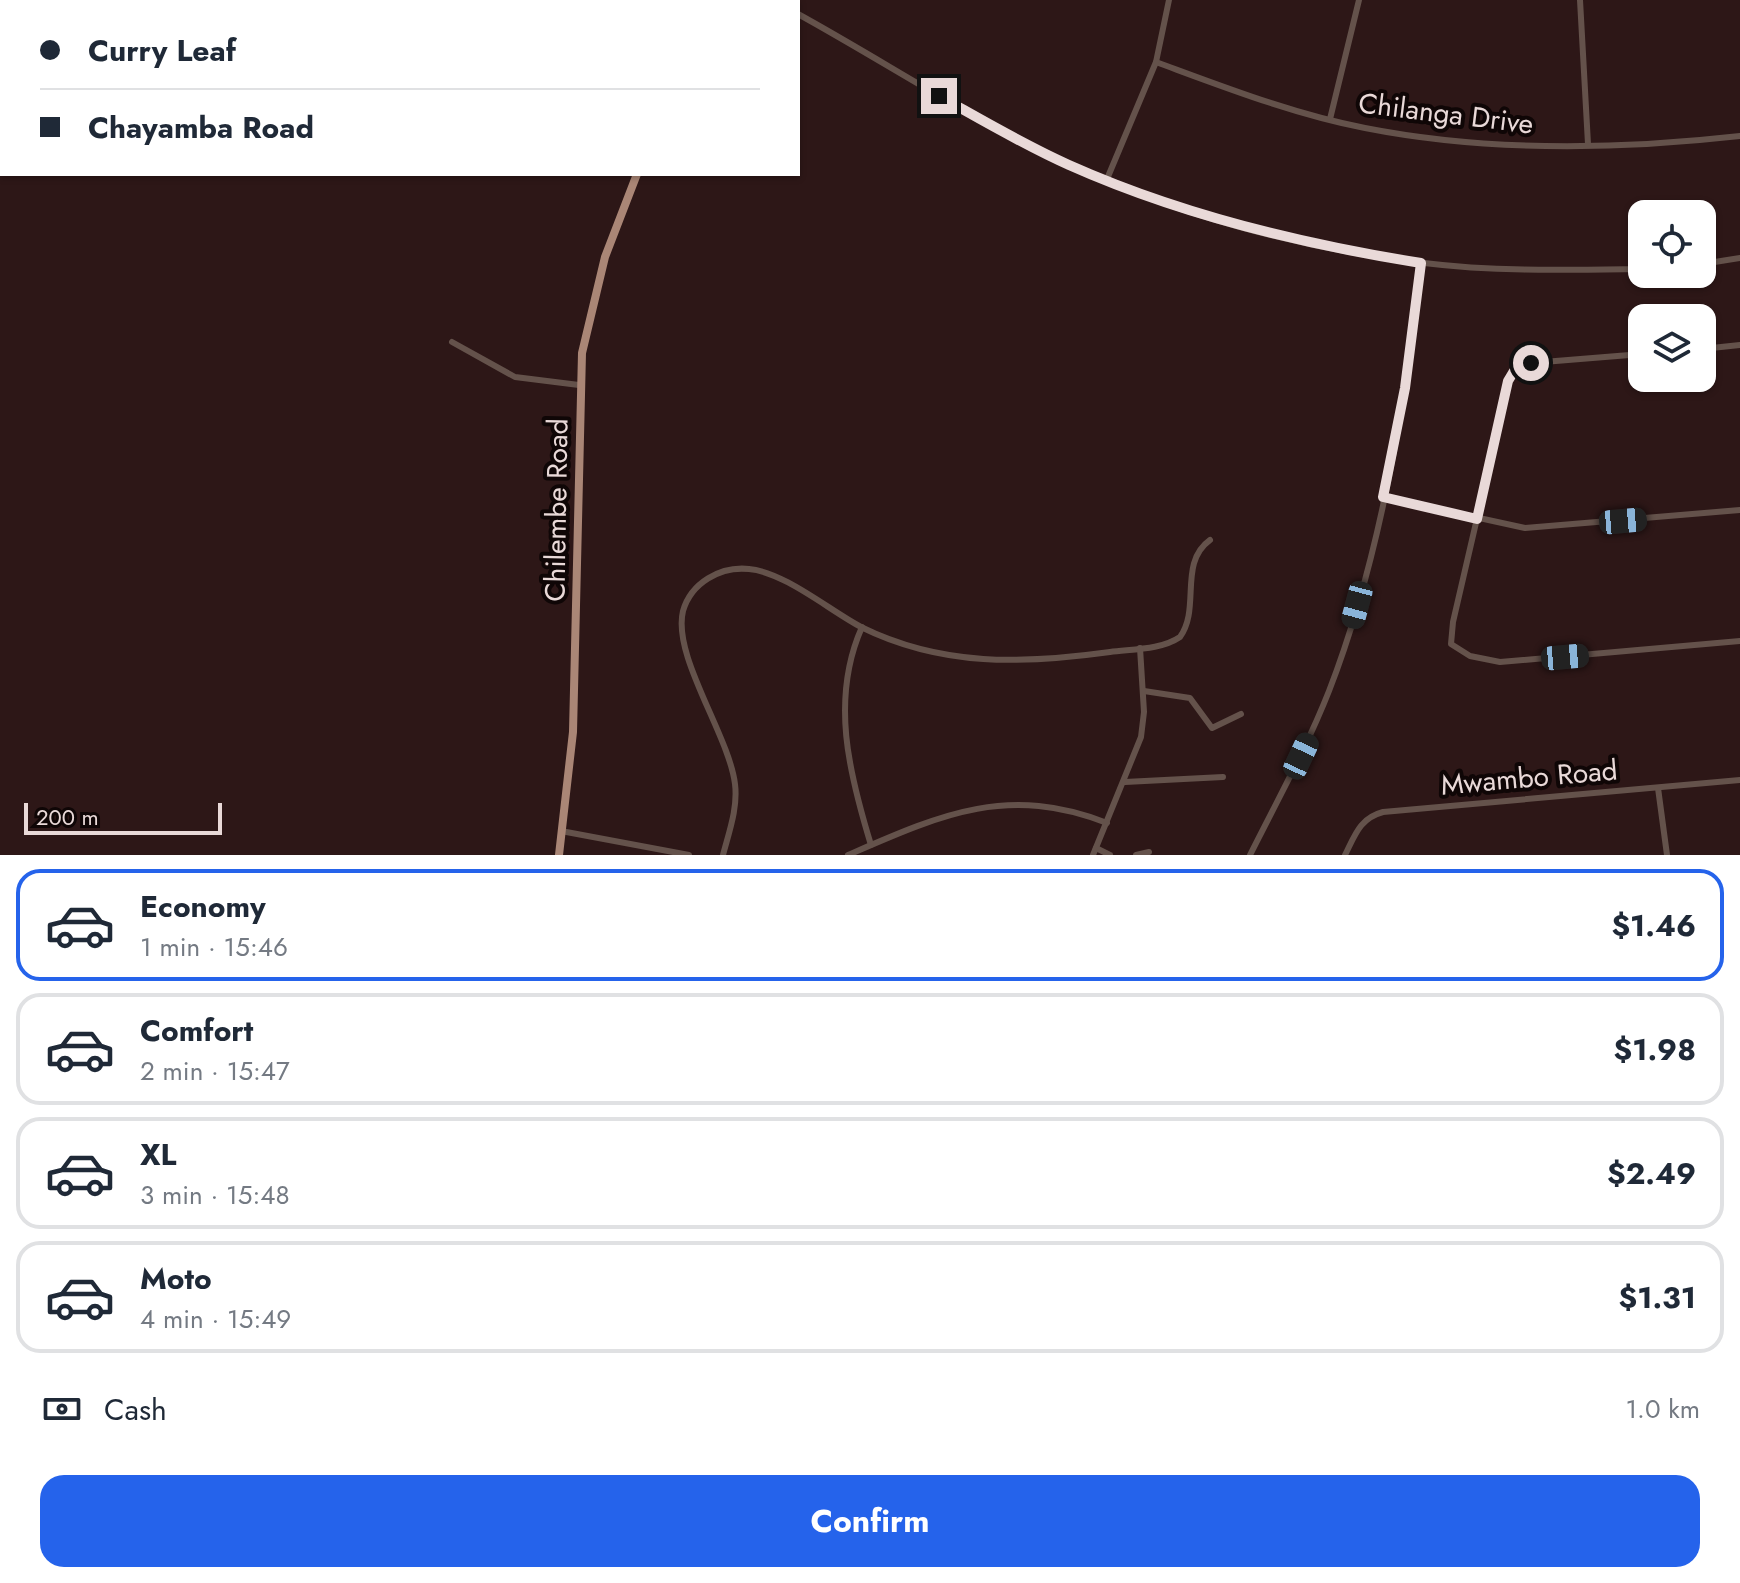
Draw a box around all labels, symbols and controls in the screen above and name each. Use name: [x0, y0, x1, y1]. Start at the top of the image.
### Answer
text: Curry Leaf: [88, 29, 236, 72]
route end: [921, 78, 957, 114]
street label: Chilanga Drive: [1356, 82, 1536, 145]
text: Chayamba Road: [88, 106, 314, 149]
map controls: [1628, 200, 1716, 392]
button: locate: [1628, 200, 1716, 288]
button: layers: [1628, 304, 1716, 392]
route start: [1513, 345, 1549, 381]
street label: Chilembe Road: [534, 418, 579, 602]
car: [1598, 507, 1648, 535]
car: [1339, 579, 1375, 631]
car: [1540, 643, 1590, 671]
car: [1280, 729, 1322, 783]
street label: Mwambo Road: [1439, 749, 1619, 806]
scale bar: [24, 799, 222, 835]
text: 200 m: [36, 801, 99, 833]
text: Economy: [140, 885, 266, 928]
icon: car: [44, 889, 116, 961]
text: $1.46: [1611, 904, 1696, 947]
text: 1 min · 15:46: [140, 928, 288, 966]
text: Comfort: [140, 1009, 253, 1052]
icon: car: [44, 1013, 116, 1085]
text: $1.98: [1614, 1028, 1696, 1071]
text: 2 min · 15:47: [140, 1052, 290, 1090]
text: XL: [140, 1133, 176, 1176]
icon: car: [44, 1137, 116, 1209]
text: $2.49: [1607, 1152, 1696, 1195]
text: 3 min · 15:48: [140, 1176, 290, 1214]
text: Moto: [140, 1257, 212, 1300]
icon: car: [44, 1261, 116, 1333]
text: $1.31: [1619, 1276, 1696, 1319]
text: 4 min · 15:49: [140, 1300, 291, 1338]
icon: cash: [40, 1387, 84, 1431]
text: Cash: [104, 1388, 167, 1431]
text: 1.0 km: [1625, 1390, 1700, 1428]
button: Confirm: [40, 1475, 1700, 1567]

